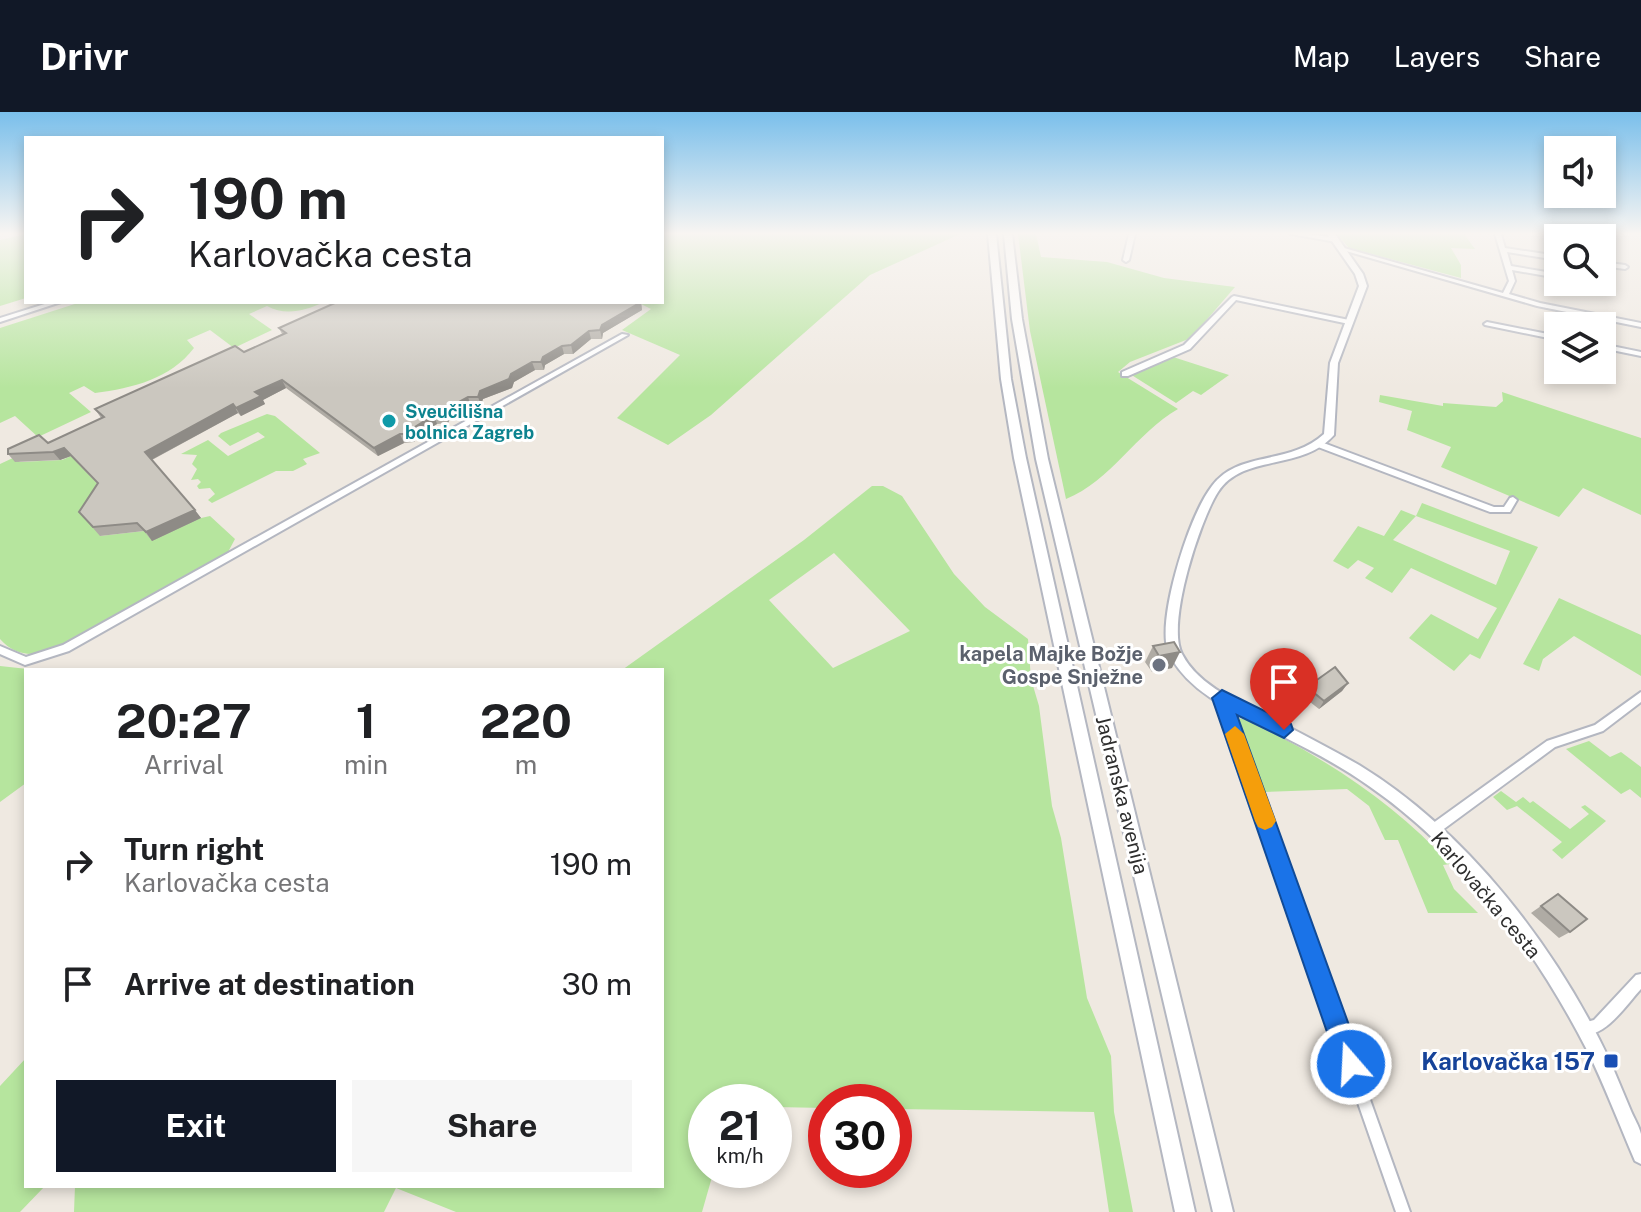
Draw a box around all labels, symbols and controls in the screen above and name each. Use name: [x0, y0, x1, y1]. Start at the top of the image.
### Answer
text: Drivr: [40, 34, 129, 79]
text: Map: [1293, 40, 1350, 73]
text: Layers: [1394, 40, 1480, 73]
text: Share: [1524, 40, 1601, 73]
map controls: [1544, 136, 1616, 384]
button: sound: [1544, 136, 1616, 208]
text: 190 m: [188, 166, 348, 232]
icon: right: [56, 168, 160, 272]
button: search: [1544, 224, 1616, 296]
text: Karlovačka cesta: [188, 233, 473, 275]
button: layers: [1544, 312, 1616, 384]
place label: Sveučilišna bolnica Zagreb: [405, 401, 534, 443]
marker: Sveučilišna bolnica Zagreb: [380, 412, 398, 430]
place label: kapela Majke Božje Gospe Snježne: [960, 642, 1143, 689]
pin: [1250, 648, 1318, 730]
marker: kapela Majke Božje Gospe Snježne: [1150, 656, 1168, 674]
icon: arrive: [1262, 660, 1306, 704]
text: 20:27: [116, 692, 252, 749]
text: 1: [356, 692, 376, 749]
text: 220: [480, 692, 572, 749]
street label: Jadranska avenija: [1091, 713, 1153, 877]
text: Arrival: [144, 749, 224, 780]
text: min: [344, 749, 388, 780]
text: m: [515, 749, 537, 780]
street label: Karlovačka cesta: [1426, 827, 1546, 963]
text: Turn right: [124, 831, 264, 867]
icon: right: [56, 842, 100, 886]
text: 190 m: [550, 846, 632, 882]
text: Karlovačka cesta: [124, 867, 330, 898]
icon: arrive: [56, 962, 100, 1006]
text: Arrive at destination: [124, 966, 415, 1002]
text: 30 m: [562, 966, 632, 1002]
position arrow: [1309, 1022, 1393, 1106]
place label: Karlovačka 157: [1421, 1047, 1595, 1075]
marker: Karlovačka 157: [1602, 1052, 1620, 1070]
button: Exit: [56, 1080, 336, 1172]
button: Share: [352, 1080, 632, 1172]
speed limit sign: 30: [808, 1084, 912, 1188]
text: 21: [719, 1102, 761, 1149]
text: km/h: [716, 1144, 764, 1168]

